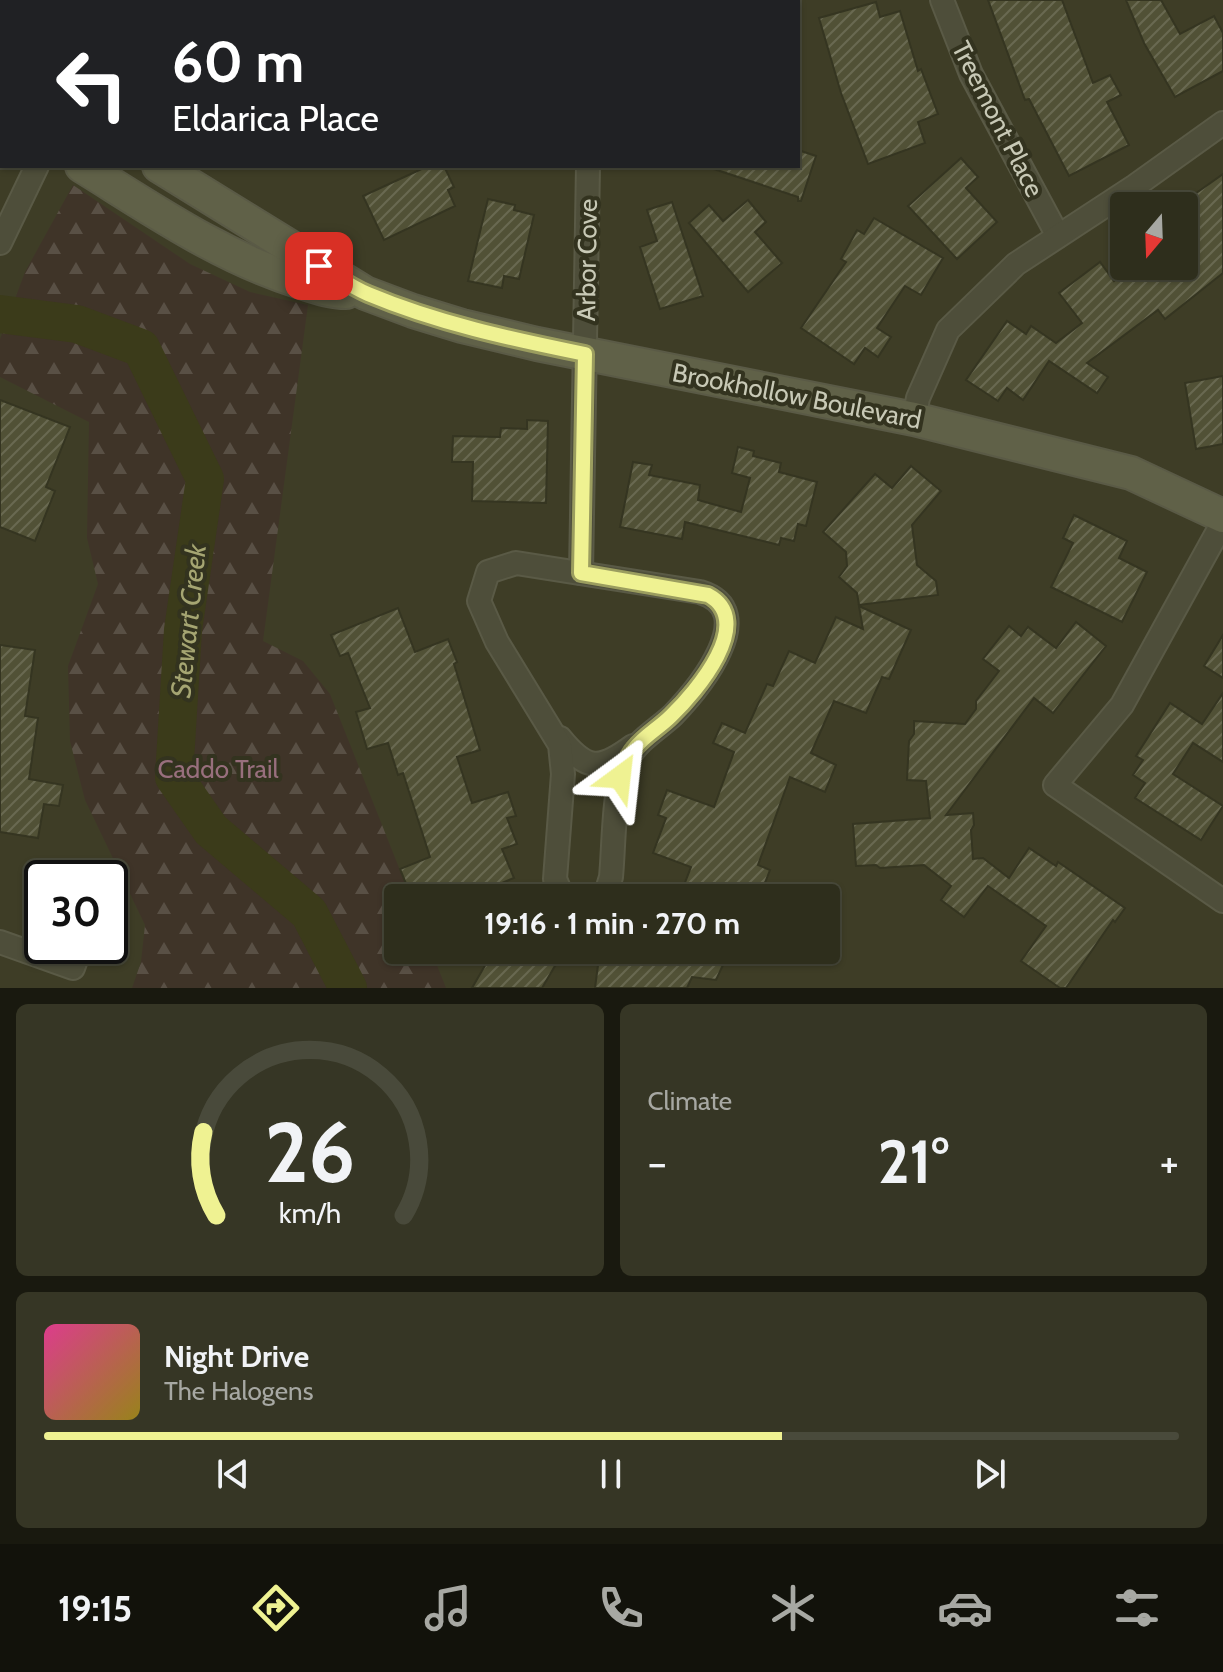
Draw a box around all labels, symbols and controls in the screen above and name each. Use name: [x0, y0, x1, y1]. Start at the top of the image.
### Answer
text: 60 m: [172, 28, 304, 96]
icon: left: [40, 32, 144, 136]
street label: Treemont Place: [945, 36, 1051, 202]
text: Eldarica Place: [172, 96, 379, 140]
north arrow: [1110, 192, 1198, 280]
map controls: [1110, 192, 1198, 280]
street label: Arbor Cove: [570, 198, 604, 322]
pin: [285, 232, 353, 300]
icon: arrive: [297, 244, 341, 288]
street label: Brookhollow Boulevard: [670, 356, 924, 436]
water label: Stewart Creek: [163, 541, 213, 699]
position arrow: [578, 735, 662, 819]
park label: Caddo Trail: [157, 753, 279, 785]
speed limit sign: 30: [24, 860, 128, 964]
text: 19:16 · 1 min · 270 m: [484, 905, 740, 942]
text: Climate: [648, 1085, 732, 1117]
text: 26: [264, 1102, 355, 1203]
text: 21°: [878, 1125, 949, 1198]
text: −: [648, 1136, 667, 1189]
text: +: [1160, 1136, 1179, 1189]
text: km/h: [278, 1195, 341, 1230]
text: Night Drive: [164, 1338, 309, 1375]
text: The Halogens: [164, 1375, 313, 1407]
icon: previous: [211, 1452, 255, 1496]
icon: pause: [589, 1452, 633, 1496]
icon: next: [968, 1452, 1012, 1496]
icon: directions: [248, 1580, 304, 1636]
icon: music: [420, 1580, 476, 1636]
icon: phone: [593, 1580, 649, 1636]
icon: climate: [765, 1580, 821, 1636]
icon: car: [937, 1580, 993, 1636]
icon: filters: [1109, 1580, 1165, 1636]
text: 19:15: [58, 1586, 132, 1630]

